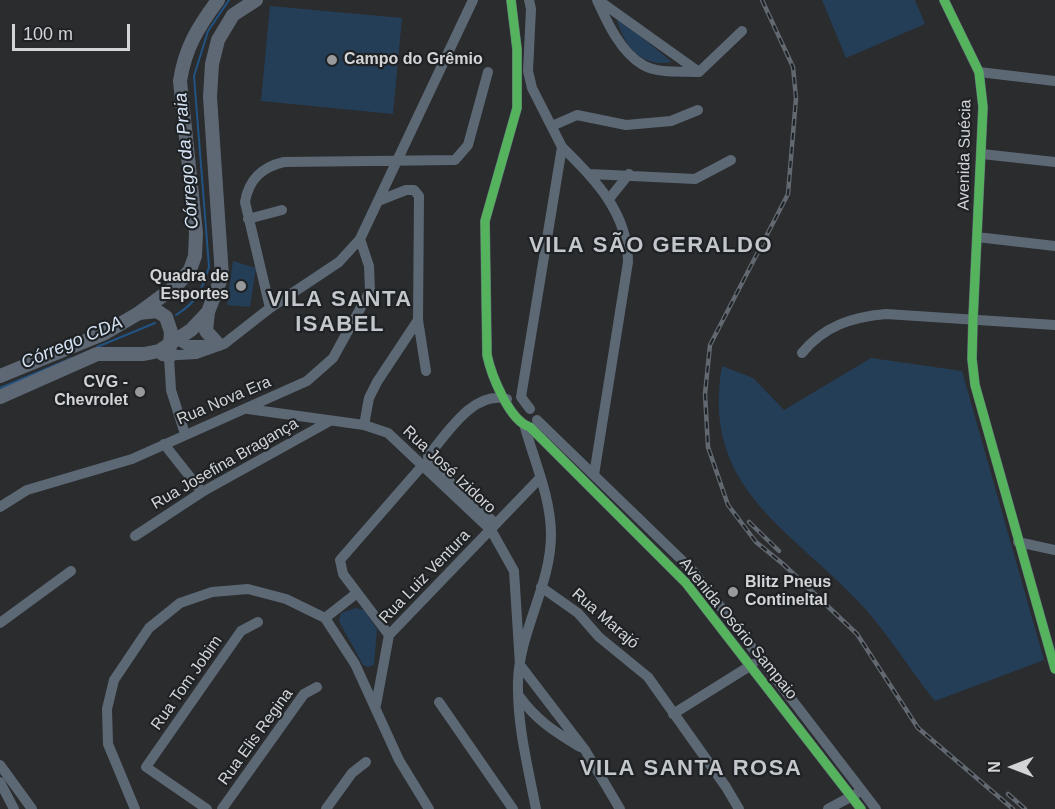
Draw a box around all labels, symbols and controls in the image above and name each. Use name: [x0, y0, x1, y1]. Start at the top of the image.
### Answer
scale bar: [15, 12, 134, 50]
text: 100 m: [23, 24, 73, 44]
place label: Campo do Grêmio: [344, 50, 483, 70]
marker: Campo do Grêmio: [325, 53, 339, 67]
water label: Córrego da Praia: [170, 92, 204, 230]
street label: Avenida Suécia: [954, 99, 976, 211]
district label: VILA SÃO GERALDO: [529, 233, 773, 259]
place label: Quadra de Esportes: [150, 267, 229, 305]
marker: Quadra de Esportes: [234, 279, 248, 293]
district label: VILA SANTA ISABEL: [267, 287, 413, 338]
water label: Córrego CDA: [18, 312, 126, 374]
place label: CVG - Chevrolet: [54, 373, 128, 411]
street label: Rua Nova Era: [174, 373, 274, 429]
marker: CVG - Chevrolet: [133, 385, 147, 399]
street label: Rua Josefina Bragança: [148, 414, 302, 514]
street label: Rua José Izidoro: [399, 422, 499, 518]
street label: Rua Luiz Ventura: [375, 526, 475, 628]
street label: Avenida Osório Sampaio: [675, 554, 801, 704]
place label: Blitz Pneus Contineltal: [745, 573, 831, 611]
street label: Rua Marajó: [567, 585, 643, 653]
marker: Blitz Pneus Contineltal: [726, 585, 740, 599]
street label: Rua Tom Jobim: [147, 632, 227, 734]
street label: Rua Elis Regina: [215, 685, 297, 789]
north arrow: [983, 737, 1043, 797]
district label: VILA SANTA ROSA: [580, 756, 802, 782]
text: N: [986, 761, 1003, 773]

